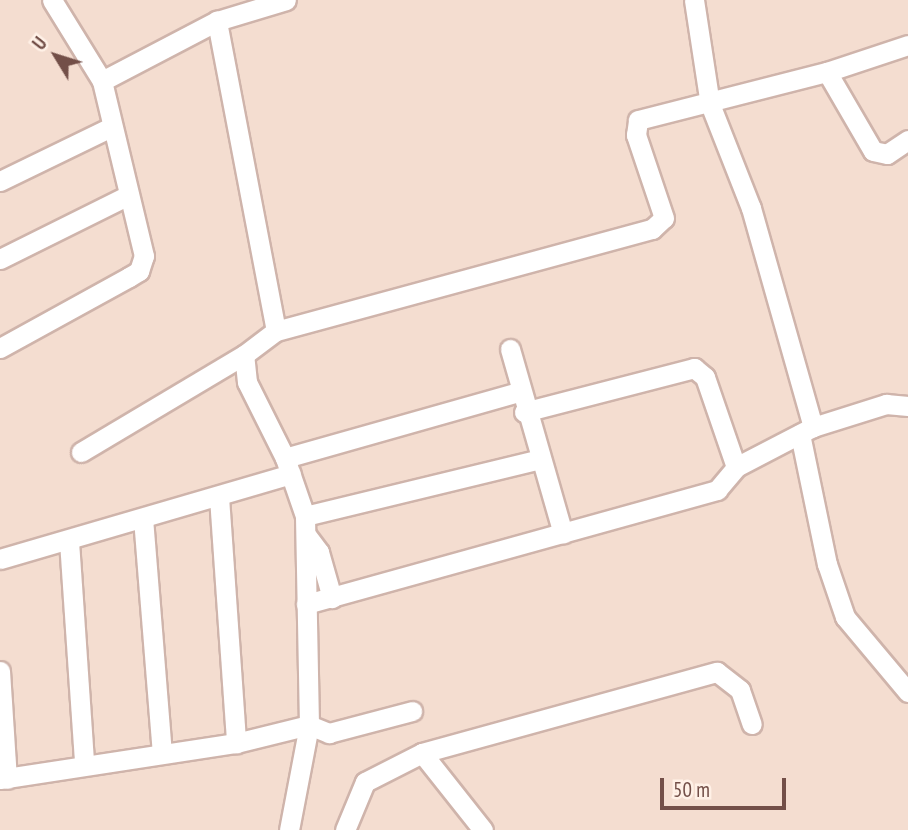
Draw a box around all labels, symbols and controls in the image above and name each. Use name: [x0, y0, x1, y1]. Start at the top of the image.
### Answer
north arrow: [21, 21, 91, 91]
text: U: [27, 32, 52, 54]
scale bar: [663, 764, 789, 808]
text: 50 m: [673, 776, 710, 803]

